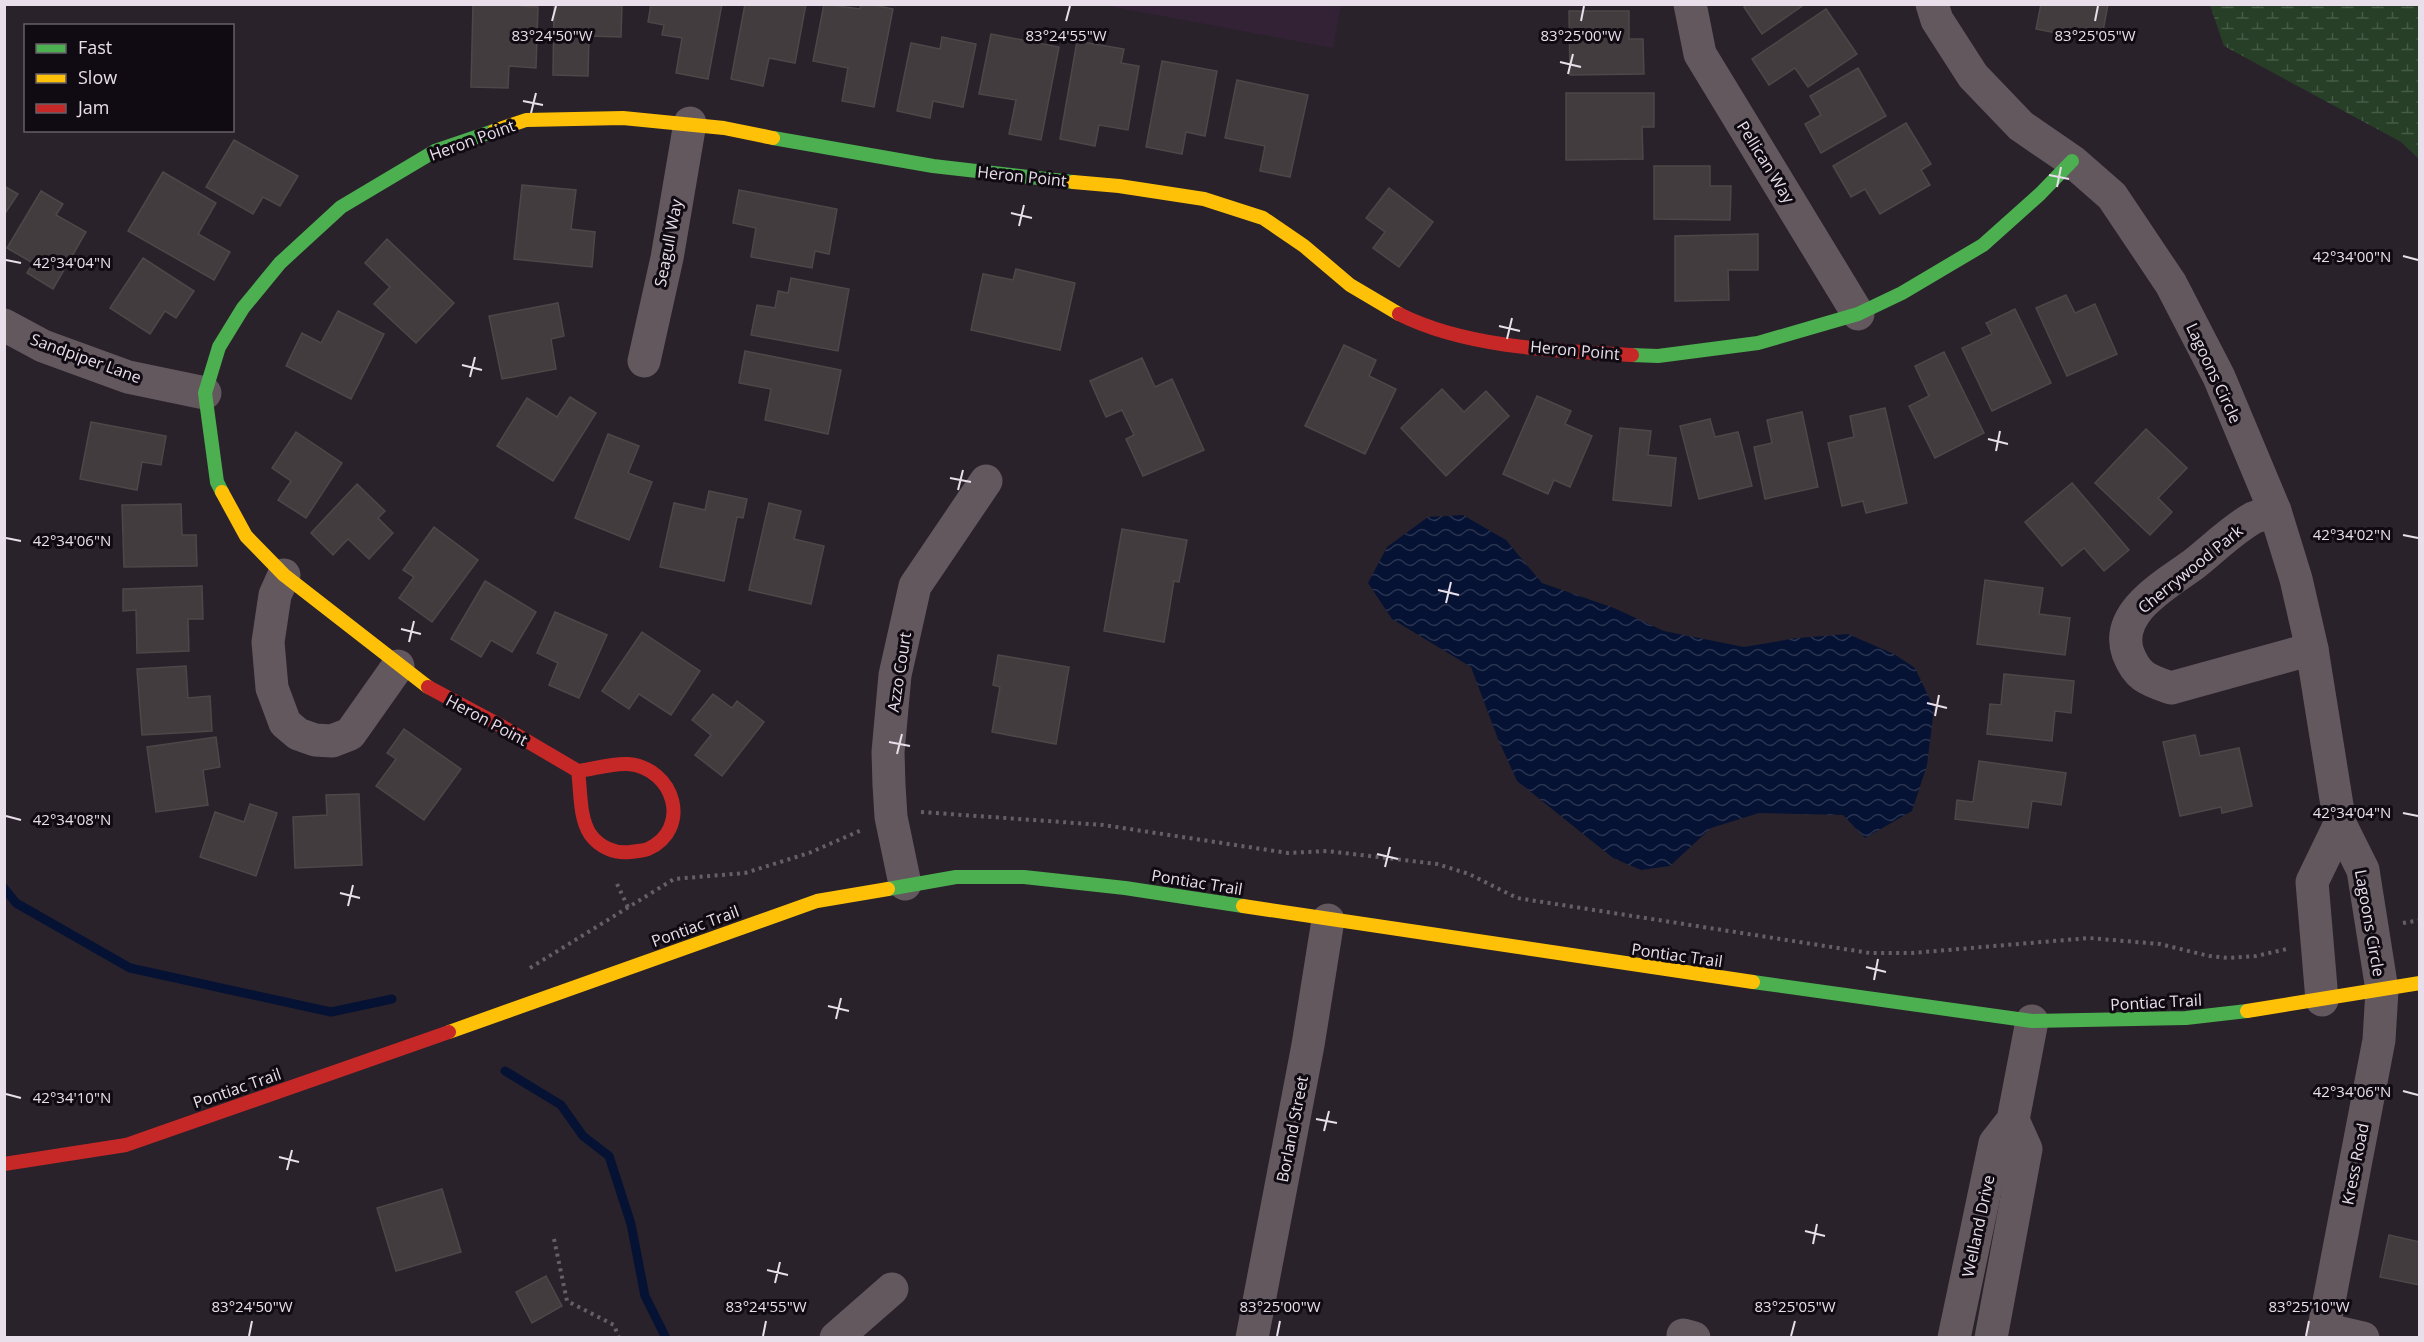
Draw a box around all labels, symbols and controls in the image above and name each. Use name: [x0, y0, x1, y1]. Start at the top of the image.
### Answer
legend: [24, 24, 234, 132]
text: 83°24'50"W: [512, 25, 593, 45]
text: 83°24'55"W: [1026, 25, 1107, 45]
text: 83°25'00"W: [1541, 25, 1622, 45]
text: 83°25'05"W: [2055, 25, 2136, 45]
text: Fast: [78, 35, 112, 59]
text: Slow: [78, 65, 117, 89]
text: Jam: [76, 95, 110, 119]
street label: Heron Point: [426, 114, 518, 166]
street label: Pellican Way: [1732, 117, 1800, 208]
street label: Heron Point: [976, 160, 1068, 192]
street label: Seagull Way: [649, 196, 687, 289]
text: 42°34'00"N: [2313, 246, 2391, 266]
text: 42°34'04"N: [33, 252, 111, 272]
street label: Lagoons Circle: [2181, 319, 2247, 427]
street label: Sandpiper Lane: [27, 328, 145, 388]
street label: Heron Point: [1529, 335, 1621, 365]
street label: Cherrywood Park: [2133, 519, 2248, 618]
text: 42°34'02"N: [2313, 524, 2391, 544]
text: 42°34'06"N: [33, 530, 111, 550]
street label: Azzo Court: [882, 630, 916, 714]
street label: Heron Point: [442, 689, 532, 751]
text: 42°34'04"N: [2313, 802, 2391, 822]
text: 42°34'08"N: [33, 809, 111, 829]
street label: Pontiac Trail: [1150, 864, 1244, 900]
street label: Lagoons Circle: [2350, 868, 2390, 978]
street label: Pontiac Trail: [648, 900, 742, 952]
street label: Pontiac Trail: [1630, 938, 1724, 972]
street label: Pontiac Trail: [2110, 989, 2202, 1015]
street label: Pontiac Trail: [190, 1063, 284, 1113]
street label: Borland Street: [1271, 1074, 1313, 1184]
text: 42°34'06"N: [2313, 1081, 2391, 1101]
text: 42°34'10"N: [33, 1087, 111, 1107]
street label: Kress Road: [2336, 1121, 2374, 1207]
street label: Welland Drive: [1956, 1173, 2000, 1279]
text: 83°24'50"W: [212, 1296, 293, 1316]
text: 83°24'55"W: [726, 1296, 807, 1316]
text: 83°25'00"W: [1240, 1296, 1321, 1316]
text: 83°25'05"W: [1755, 1296, 1836, 1316]
text: 83°25'10"W: [2269, 1296, 2350, 1316]

